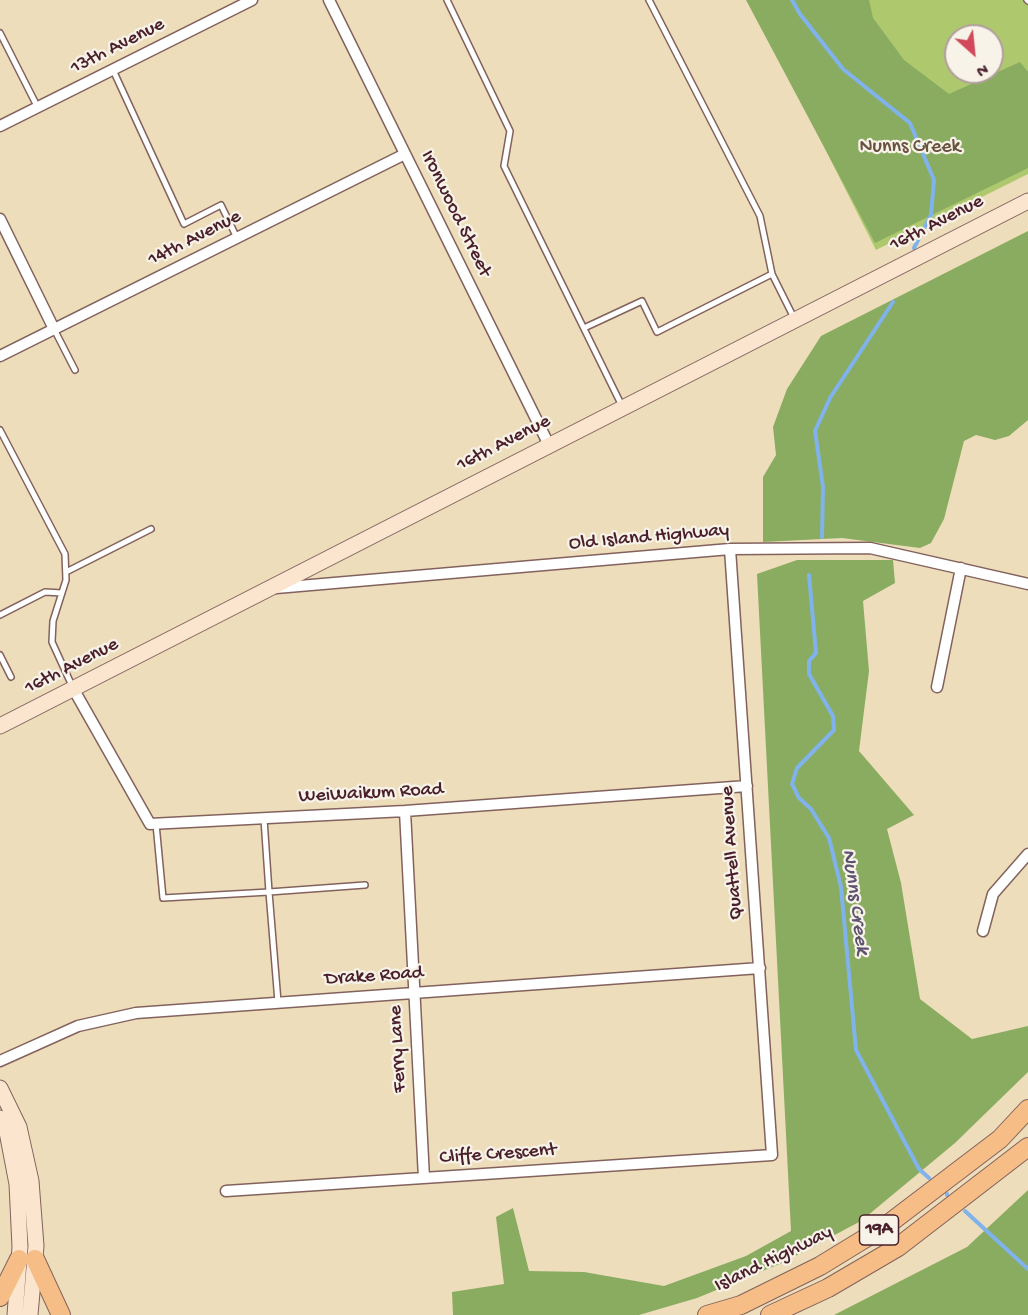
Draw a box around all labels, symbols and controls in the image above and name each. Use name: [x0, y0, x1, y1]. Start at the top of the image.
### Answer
street label: 13th Avenue: [67, 13, 169, 81]
north arrow: [944, 24, 1004, 84]
text: N: [973, 58, 990, 80]
park label: Nunns Creek: [859, 136, 961, 160]
street label: Ironwood Street: [414, 147, 496, 281]
street label: 16th Avenue: [886, 190, 988, 258]
street label: 14th Avenue: [144, 205, 246, 273]
street label: 16th Avenue: [453, 410, 555, 478]
street label: Old Island Highway: [568, 519, 730, 557]
street label: 16th Avenue: [21, 633, 123, 701]
street label: WeiWaikum Road: [298, 778, 444, 810]
street label: Quattell Avenue: [716, 785, 750, 921]
water label: Nunns Creek: [834, 848, 874, 956]
street label: Drake Road: [324, 962, 424, 992]
street label: Ferry Lane: [385, 1005, 413, 1093]
street label: Cliffe Crescent: [439, 1139, 557, 1171]
road number: 19A: [860, 1215, 898, 1245]
street label: Island Highway: [711, 1221, 837, 1299]

